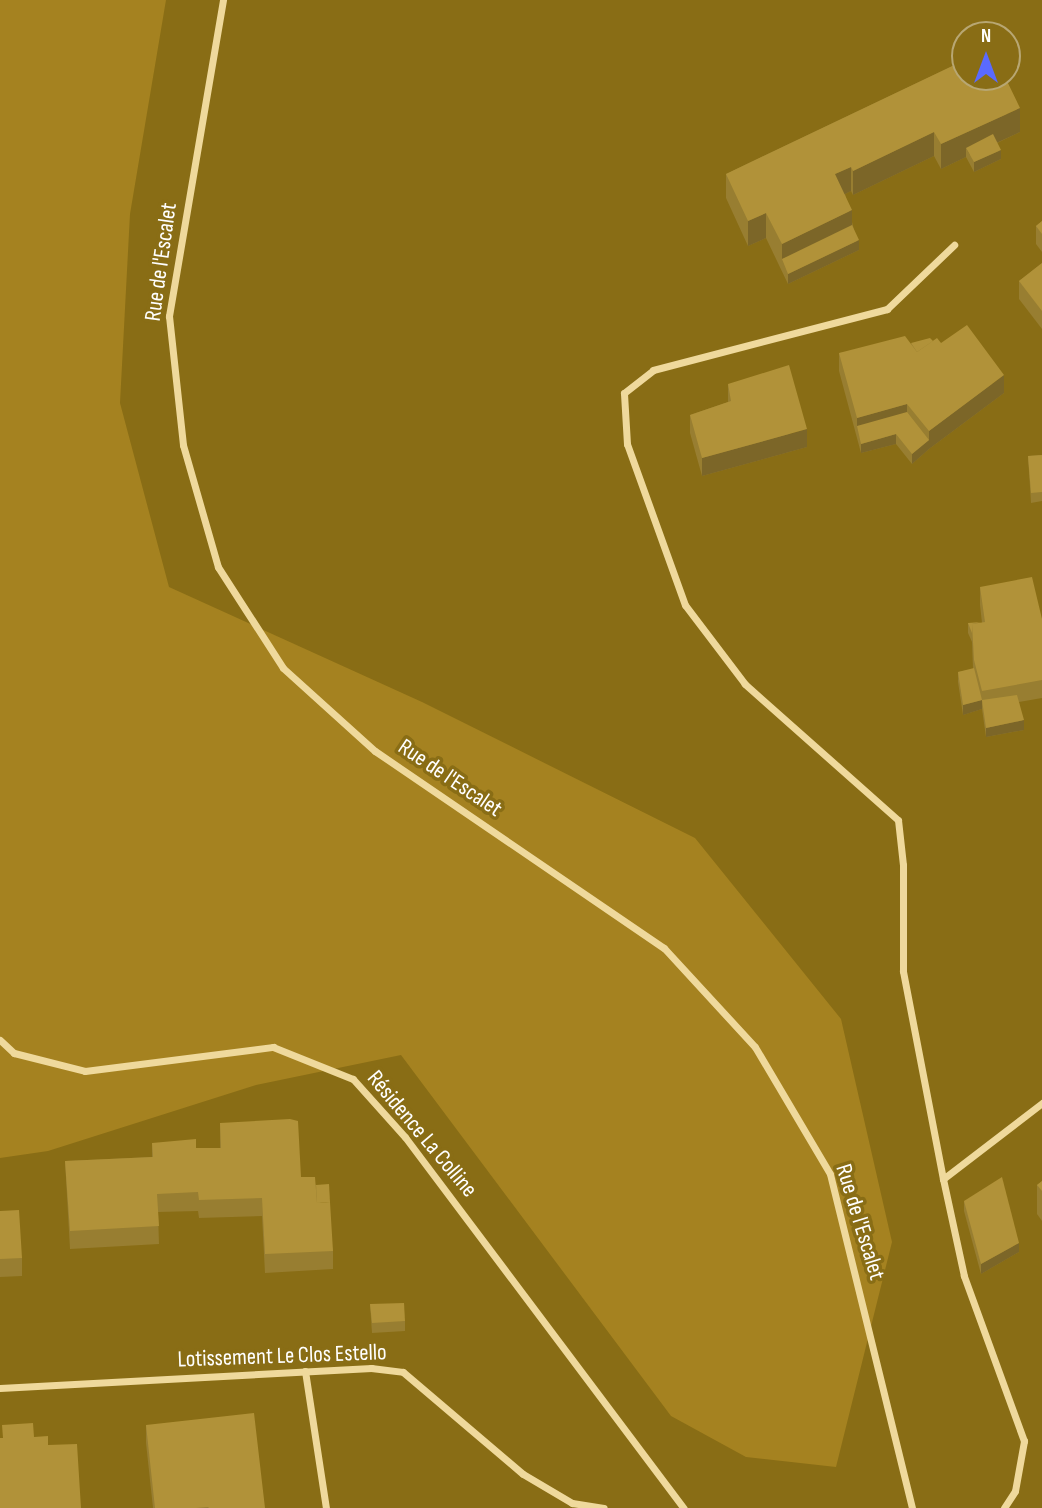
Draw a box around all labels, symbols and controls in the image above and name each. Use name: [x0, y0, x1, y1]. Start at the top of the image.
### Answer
north arrow: [951, 21, 1021, 91]
text: N: [981, 25, 991, 48]
street label: Rue de l'Escalet: [139, 201, 183, 323]
street label: Rue de l'Escalet: [393, 733, 507, 823]
street label: Résidence La Colline: [361, 1065, 483, 1203]
street label: Rue de l'Escalet: [829, 1161, 891, 1283]
street label: Lotissement Le Clos Estello: [177, 1339, 387, 1373]

